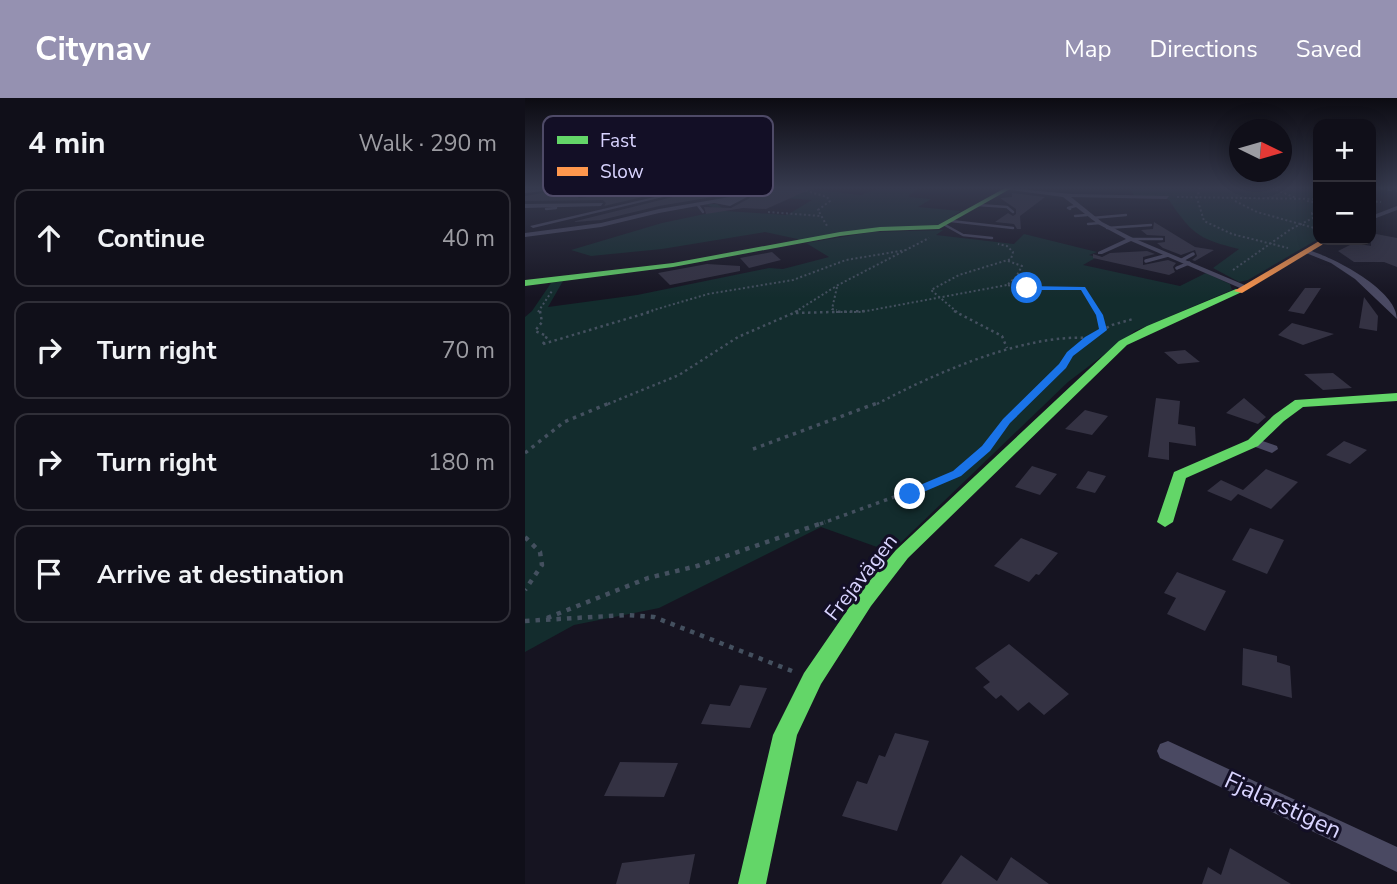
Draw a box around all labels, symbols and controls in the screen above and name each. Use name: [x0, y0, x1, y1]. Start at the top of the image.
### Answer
text: Citynav: [35, 27, 151, 72]
text: Map: [1064, 33, 1111, 65]
text: Directions: [1149, 33, 1258, 65]
text: Saved: [1296, 33, 1362, 65]
legend: [543, 116, 773, 196]
north arrow: [1229, 119, 1292, 182]
map controls: [1313, 119, 1376, 245]
button: +: [1313, 119, 1376, 182]
text: 4 min: [28, 123, 106, 164]
text: Walk · 290 m: [358, 128, 497, 159]
text: Fast: [600, 128, 636, 154]
text: Slow: [600, 159, 644, 185]
button: −: [1313, 182, 1376, 245]
icon: ahead: [30, 219, 68, 257]
text: Continue: [97, 221, 205, 256]
text: 40 m: [442, 223, 495, 254]
route start: [1011, 272, 1042, 303]
icon: right: [30, 331, 68, 369]
text: Turn right: [97, 333, 216, 368]
text: 70 m: [442, 335, 495, 366]
icon: right: [30, 443, 68, 481]
text: Turn right: [97, 445, 216, 480]
text: 180 m: [428, 447, 495, 478]
route end: [894, 478, 925, 509]
street label: Frejavägen: [818, 528, 904, 626]
icon: arrive: [30, 555, 68, 593]
text: Arrive at destination: [97, 557, 344, 592]
street label: Fjalarstigen: [1219, 764, 1347, 846]

